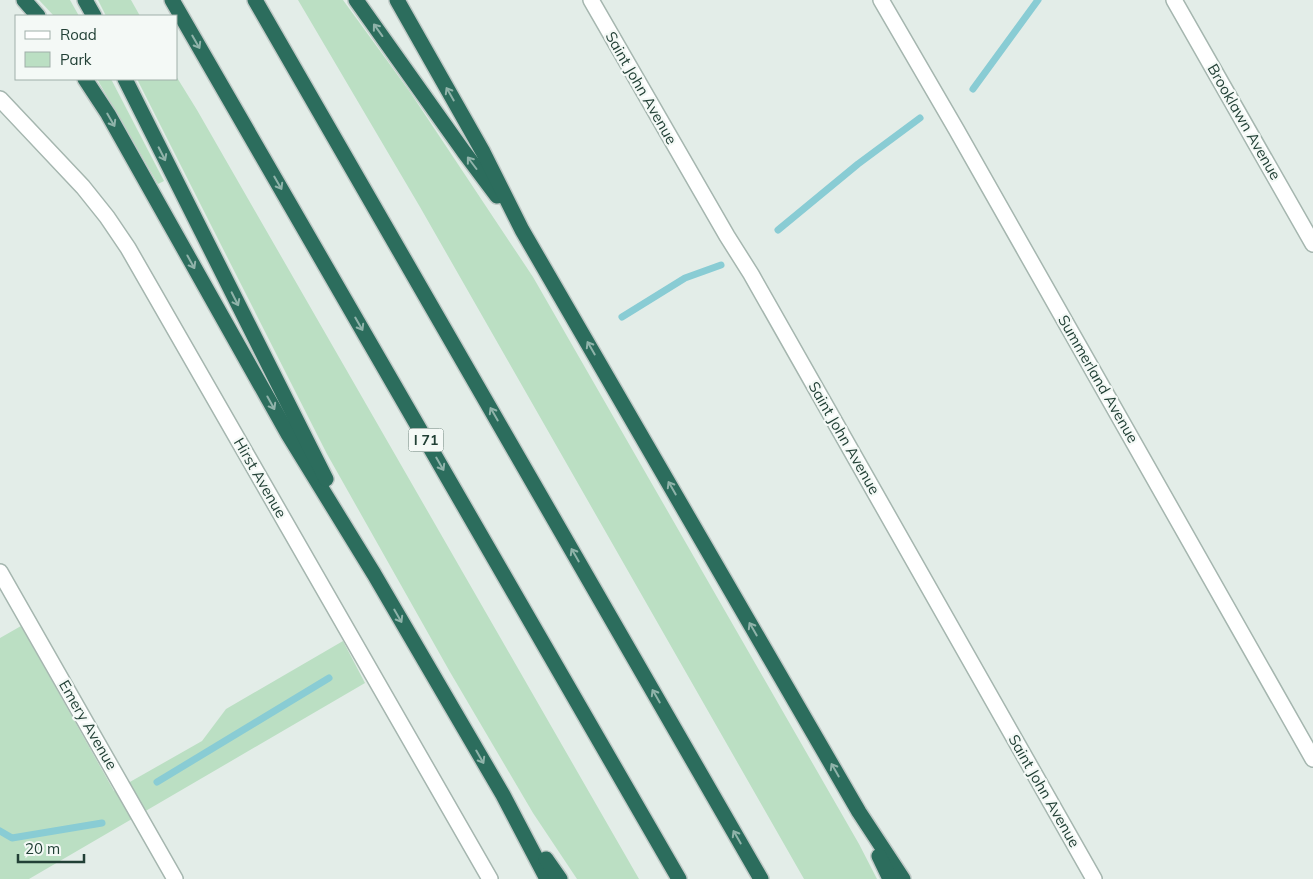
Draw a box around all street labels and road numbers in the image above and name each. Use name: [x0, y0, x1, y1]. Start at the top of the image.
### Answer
street label: Saint John Avenue: [601, 28, 681, 148]
street label: Brooklawn Avenue: [1203, 60, 1285, 183]
street label: Summerland Avenue: [1054, 311, 1143, 446]
street label: Saint John Avenue: [804, 378, 884, 498]
road number: I 71: [408, 428, 444, 452]
street label: Hirst Avenue: [230, 434, 291, 521]
street label: Emery Avenue: [55, 677, 122, 773]
street label: Saint John Avenue: [1004, 731, 1084, 851]

